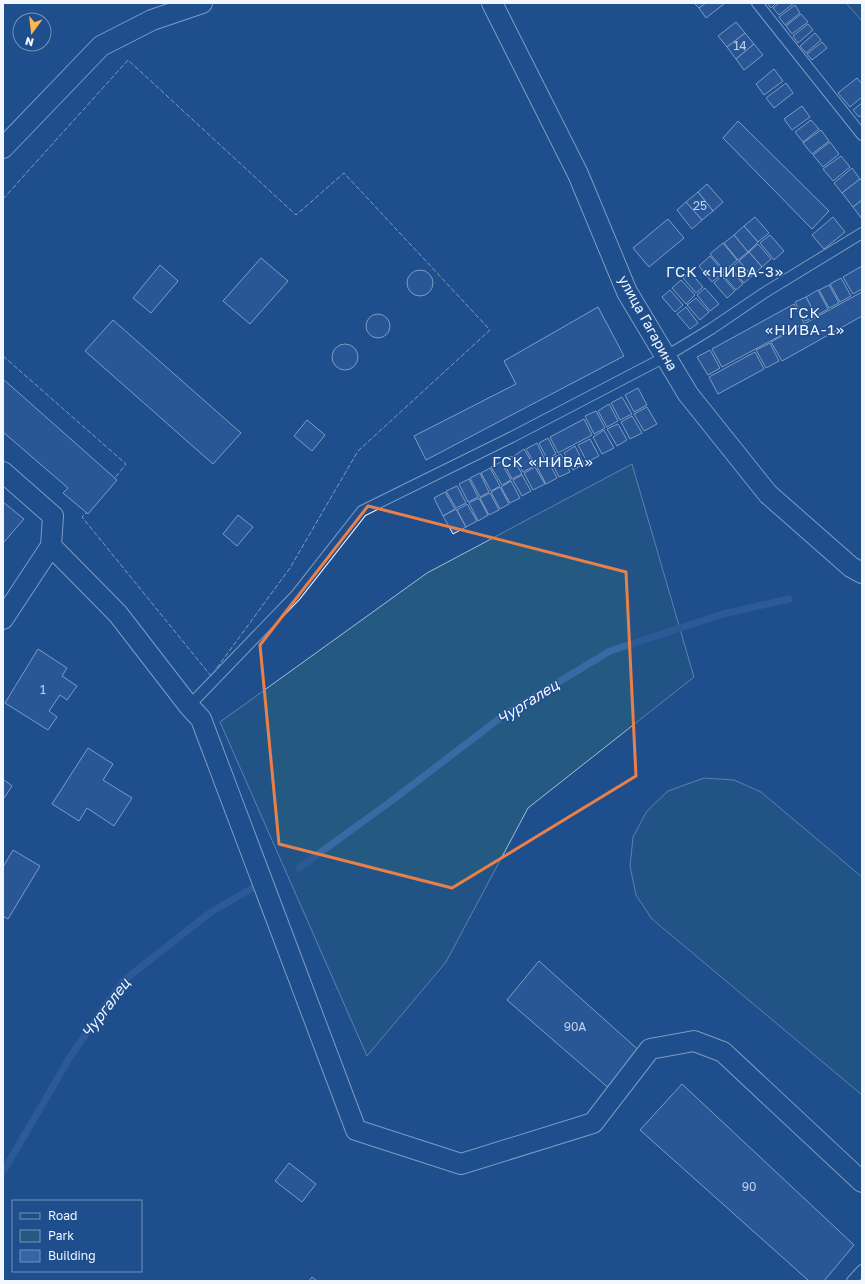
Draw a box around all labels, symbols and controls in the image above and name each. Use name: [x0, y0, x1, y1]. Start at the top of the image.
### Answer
north arrow: [12, 12, 52, 52]
text: N: [24, 35, 35, 50]
house number: 14: [733, 38, 747, 53]
house number: 25: [693, 198, 707, 213]
district label: ГСК «НИВА-3»: [666, 262, 784, 280]
street label: улица Гагарина: [615, 272, 682, 373]
district label: ГСК «НИВА-1»: [765, 303, 845, 338]
district label: ГСК «НИВА»: [492, 452, 594, 470]
water label: Чургалец: [493, 675, 563, 728]
house number: 1: [40, 682, 46, 697]
water label: Чургалец: [77, 974, 135, 1041]
house number: 90А: [564, 1019, 586, 1034]
house number: 90: [742, 1179, 756, 1194]
legend: [12, 1200, 142, 1272]
text: Road: [48, 1208, 77, 1223]
text: Park: [48, 1228, 74, 1243]
text: Building: [48, 1248, 96, 1263]

